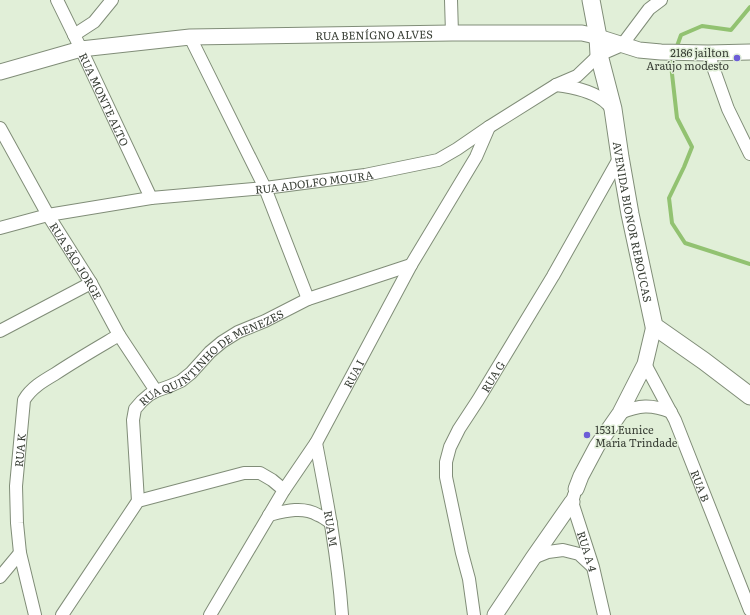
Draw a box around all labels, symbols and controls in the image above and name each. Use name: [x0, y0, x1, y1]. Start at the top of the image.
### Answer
street label: RUA BENÍGNO ALVES: [315, 25, 433, 43]
place label: 2186 jailton Araújo modesto: [646, 44, 729, 73]
street label: RUA MONTE ALTO: [76, 50, 133, 149]
marker: 2186 jailton Araújo modesto: [732, 53, 742, 63]
street label: AVENIDA BIONOR REBOUCAS: [610, 140, 657, 304]
street label: RUA ADOLFO MOURA: [254, 166, 375, 197]
street label: RUA SÃO JORGE: [46, 219, 106, 302]
street label: RUA QUINTINHO DE MENEZES: [135, 305, 286, 409]
street label: RUA I: [339, 356, 367, 391]
street label: RUA G: [477, 358, 508, 395]
place label: 1531 Eunice Maria Trindade: [595, 421, 678, 450]
marker: 1531 Eunice Maria Trindade: [582, 430, 592, 440]
street label: RUA K: [10, 432, 29, 468]
street label: RUA B: [687, 467, 714, 504]
street label: RUA M: [321, 509, 342, 548]
street label: RUA A 4: [574, 529, 602, 573]

